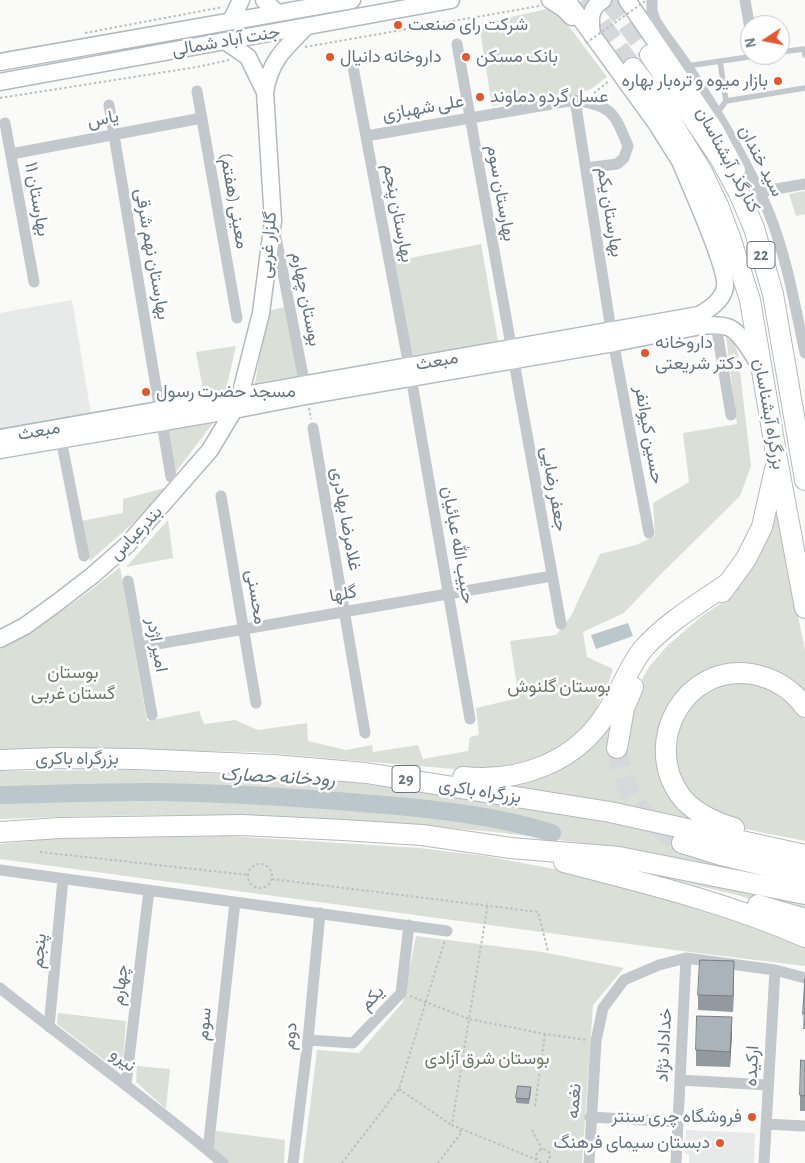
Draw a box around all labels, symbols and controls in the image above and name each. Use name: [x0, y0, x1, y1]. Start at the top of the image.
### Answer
place label: شرکت رای صنعت: [408, 14, 528, 36]
north arrow: [740, 15, 790, 65]
marker: شرکت رای صنعت: [392, 19, 404, 31]
street label: جنت آباد شمالی: [170, 21, 282, 61]
text: N: [743, 37, 759, 49]
place label: داروخانه دانیال: [340, 46, 442, 68]
place label: بانک مسکن: [476, 46, 558, 68]
marker: داروخانه دانیال: [324, 51, 336, 63]
marker: بانک مسکن: [460, 51, 472, 63]
place label: بازار میوه و تره‌بار بهاره: [622, 70, 768, 92]
marker: بازار میوه و تره‌بار بهاره: [772, 75, 784, 87]
place label: عسل گردو دماوند: [490, 86, 608, 108]
street label: علی شهبازی: [380, 90, 466, 126]
marker: عسل گردو دماوند: [474, 91, 486, 103]
street label: کنارگذر آبشناسان: [691, 104, 765, 216]
street label: یاس: [85, 105, 121, 133]
street label: سید خندان: [734, 122, 788, 200]
street label: بهارستان سوم: [482, 143, 520, 243]
street label: معینی (هفتم): [215, 151, 253, 251]
street label: بهارستان ۱۱: [20, 160, 54, 238]
street label: بهارستان پنجم: [378, 162, 418, 264]
street label: بهارستان یکم: [592, 165, 628, 259]
street label: بهارستان نهم شرقی: [130, 187, 174, 321]
street label: گلزار غربی: [254, 211, 282, 279]
road number: 22: [747, 242, 775, 268]
street label: بوستان چهارم: [286, 250, 326, 348]
place label: داروخانه دکتر شریعتی: [655, 332, 743, 374]
street label: مبعث: [414, 347, 460, 375]
marker: داروخانه دکتر شریعتی: [639, 347, 651, 359]
street label: بزرگراه آبشناسان: [749, 357, 789, 471]
place label: مسجد حضرت رسول: [156, 381, 296, 403]
street label: حسین کیوانفر: [630, 384, 668, 486]
marker: مسجد حضرت رسول: [140, 386, 152, 398]
street label: مبعث: [16, 417, 62, 445]
street label: جعفر رضایی: [536, 445, 572, 533]
street label: غلامرضا بهادری: [326, 466, 366, 572]
street label: حبیب الله عبائیان: [437, 484, 479, 606]
street label: بندرعباس: [105, 501, 167, 565]
street label: محسنی: [241, 568, 271, 626]
street label: گلها: [328, 581, 358, 607]
street label: امیر اژدر: [142, 616, 172, 674]
park label: بوستان گستان غربی: [31, 662, 115, 704]
park label: بوستان گلنوش: [507, 676, 611, 698]
street label: بزرگراه باکری: [35, 748, 119, 770]
water label: رودخانه حصارک: [220, 763, 336, 791]
road number: 29: [392, 766, 420, 792]
street label: بزرگراه باکری: [437, 774, 523, 808]
street label: پنجم: [27, 932, 51, 970]
street label: چهارم: [107, 963, 133, 1007]
street label: یکم: [355, 981, 389, 1015]
street label: سوم: [192, 1007, 216, 1041]
street label: خداداد نژاد: [651, 1007, 677, 1083]
street label: دوم: [278, 1021, 302, 1051]
street label: نیرو: [106, 1043, 140, 1077]
street label: ارکیده: [740, 1045, 764, 1087]
park label: بوستان شرق آزادی: [425, 1048, 549, 1070]
street label: نغمه: [562, 1083, 586, 1119]
place label: فروشگاه چری سنتر: [611, 1106, 742, 1128]
marker: فروشگاه چری سنتر: [746, 1111, 758, 1123]
place label: دبستان سیمای فرهنگ: [553, 1132, 710, 1154]
marker: دبستان سیمای فرهنگ: [714, 1137, 726, 1149]

